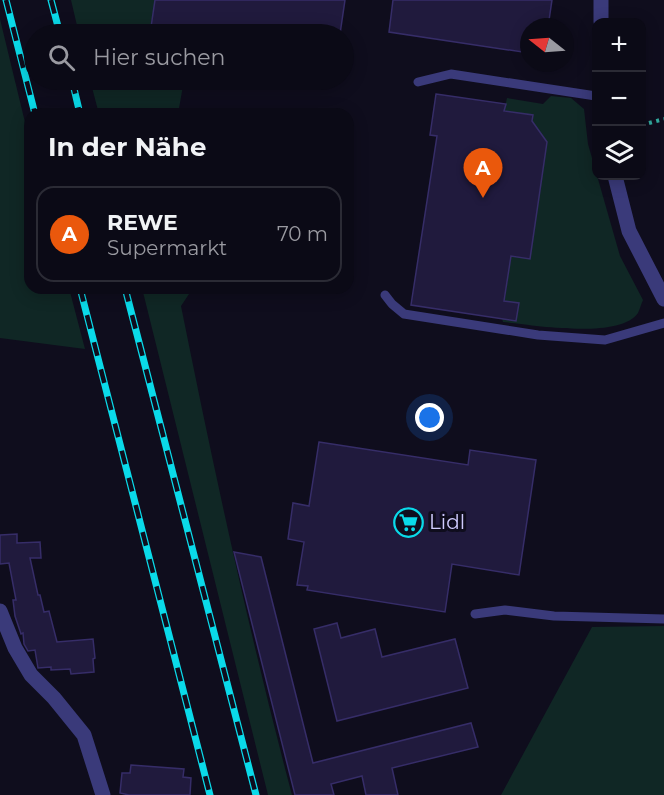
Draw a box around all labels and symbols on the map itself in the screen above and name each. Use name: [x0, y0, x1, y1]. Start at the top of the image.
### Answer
north arrow: [520, 18, 574, 72]
pin: A: [464, 148, 502, 198]
your location: [415, 403, 444, 432]
supermarket icon: Lidl: [392, 506, 424, 538]
place label: Lidl: [429, 510, 465, 534]

